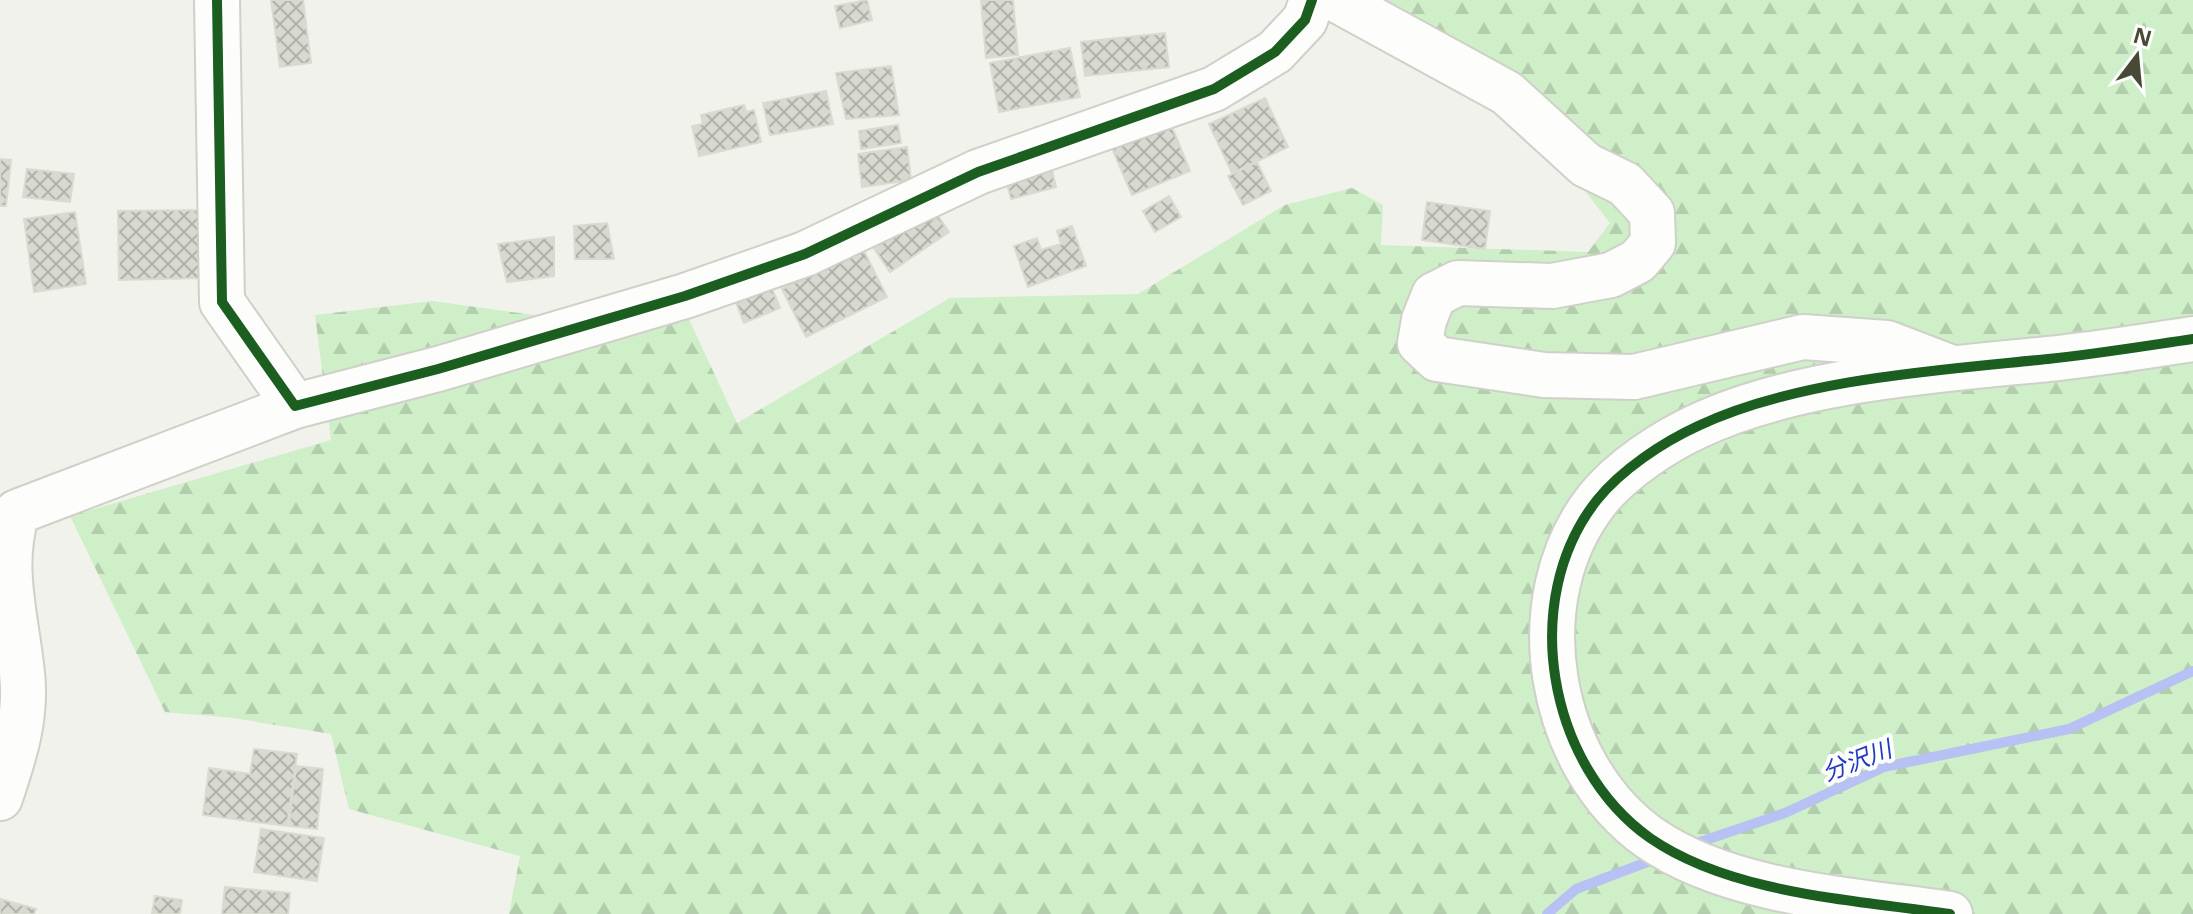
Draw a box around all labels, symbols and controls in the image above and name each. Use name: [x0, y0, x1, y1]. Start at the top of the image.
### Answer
north arrow: [2097, 16, 2177, 96]
text: N: [2130, 19, 2156, 53]
water label: 分沢川: [1817, 730, 1899, 788]

